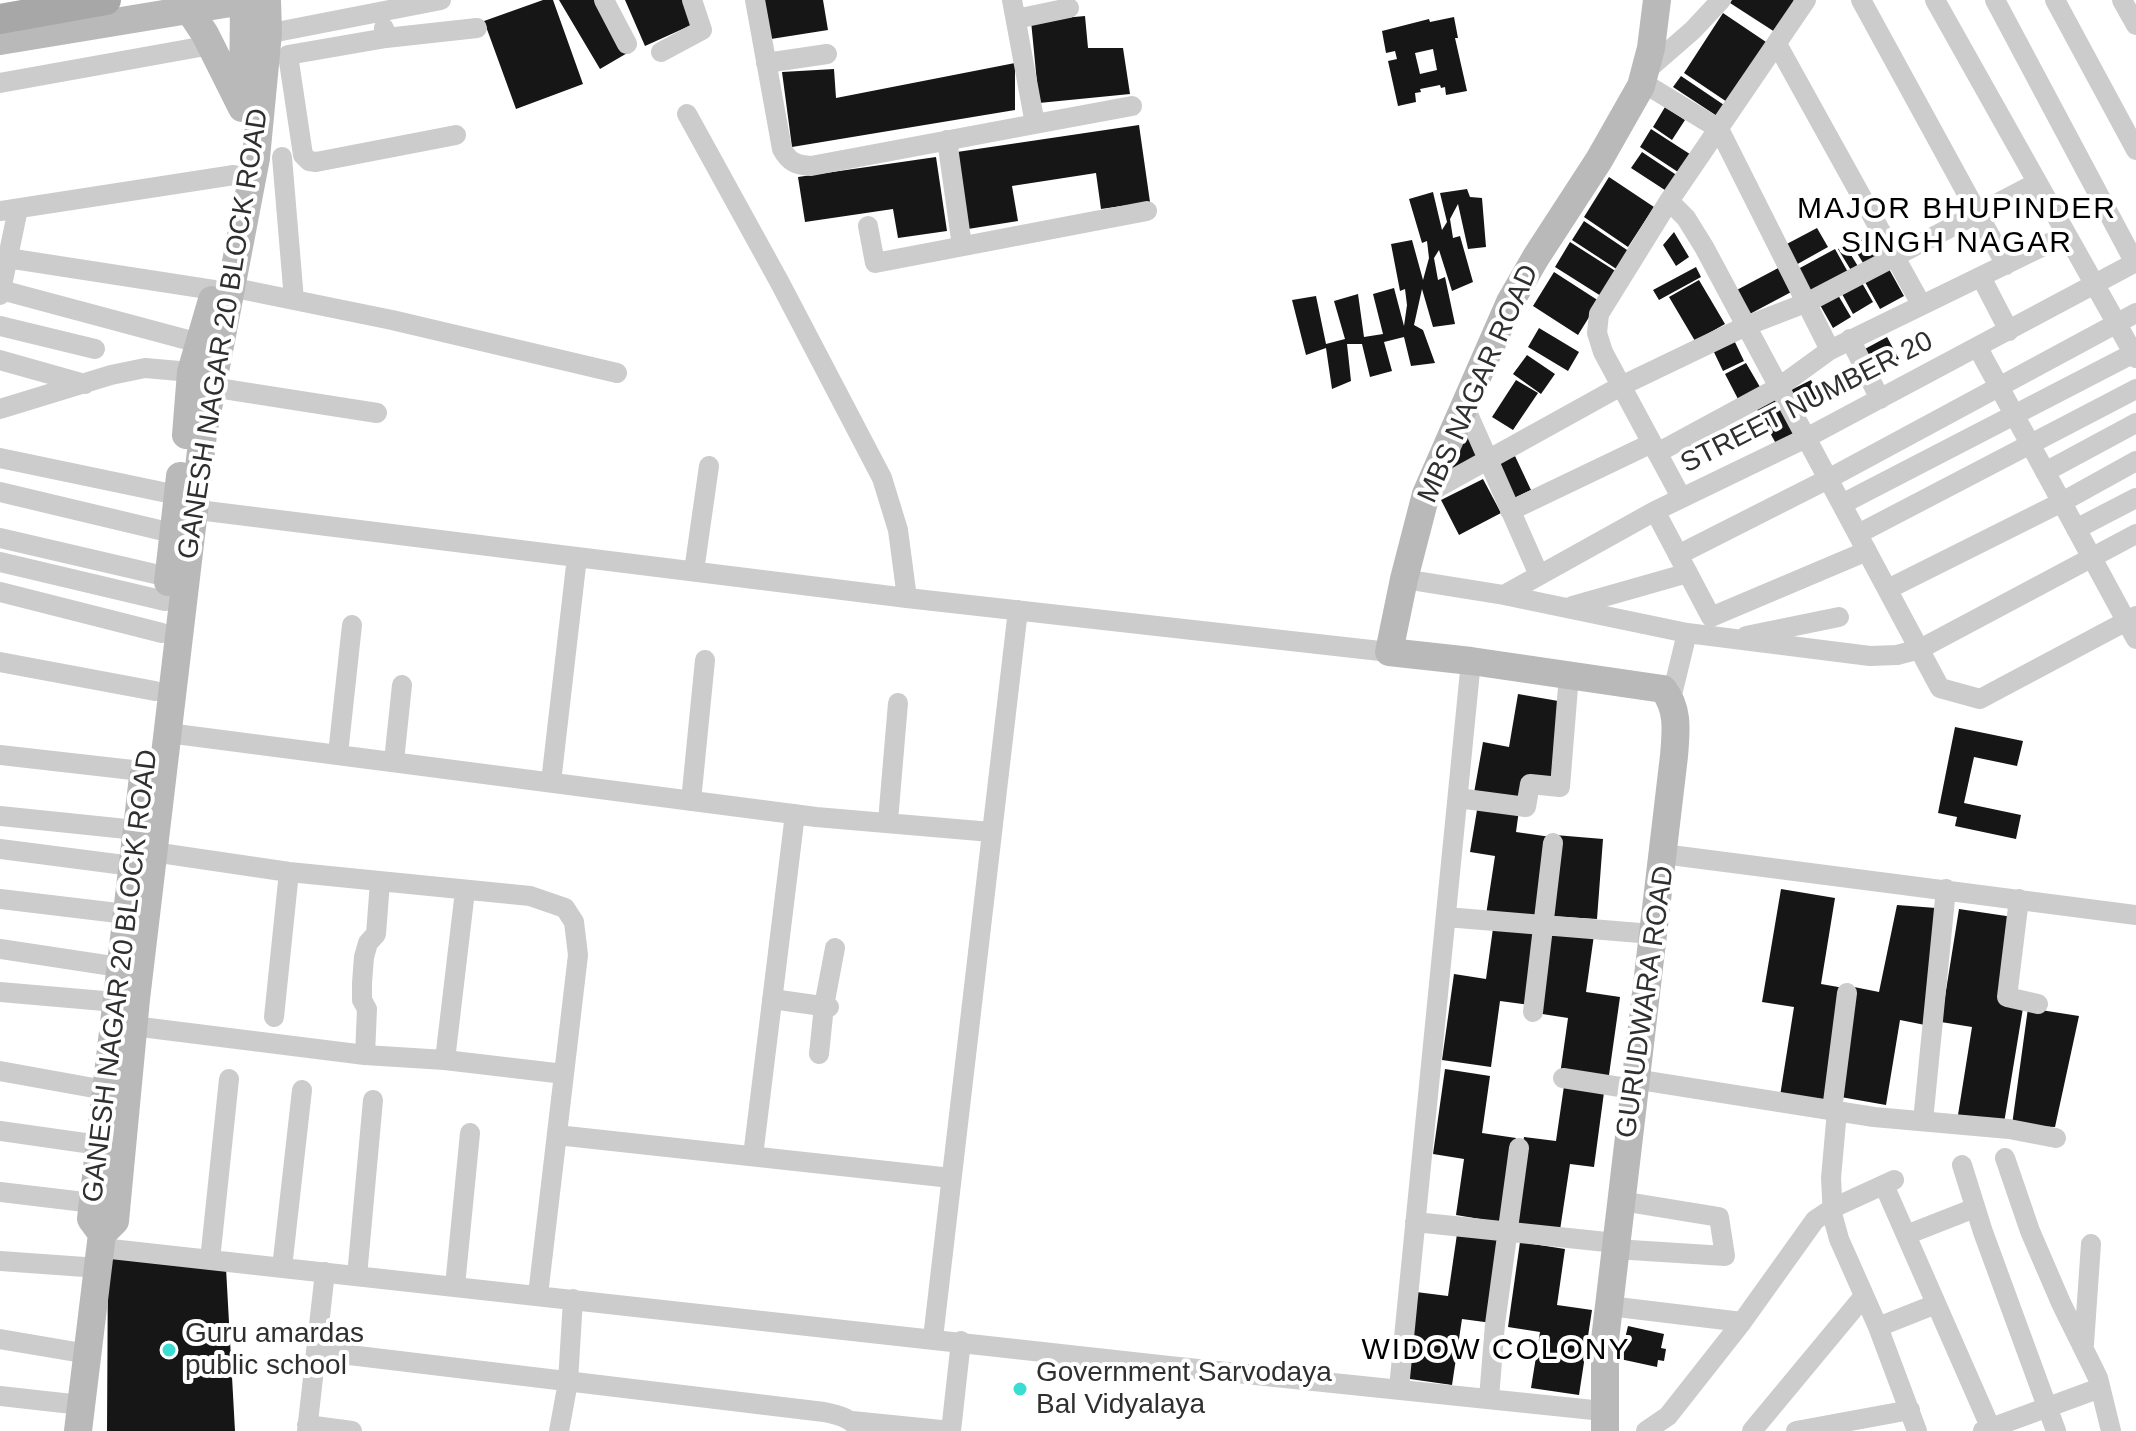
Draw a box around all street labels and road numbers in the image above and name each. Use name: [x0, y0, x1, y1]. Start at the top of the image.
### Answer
street label: GANESH NAGAR 20 BLOCK ROAD: [172, 106, 276, 562]
street label: MBS NAGAR ROAD: [1411, 260, 1547, 508]
street label: STREET NUMBER 20: [1675, 325, 1939, 481]
street label: GANESH NAGAR 20 BLOCK ROAD: [77, 748, 165, 1204]
street label: GURUDWARA ROAD: [1610, 864, 1682, 1140]

